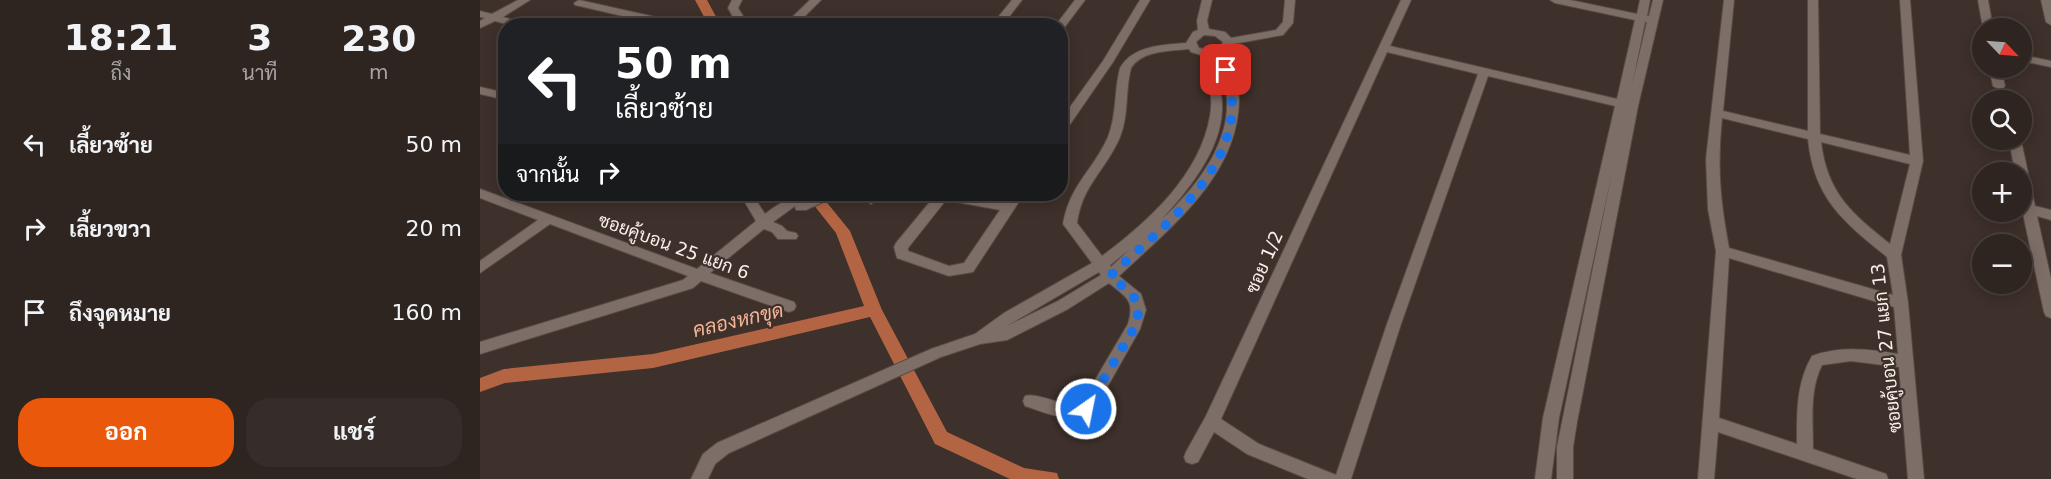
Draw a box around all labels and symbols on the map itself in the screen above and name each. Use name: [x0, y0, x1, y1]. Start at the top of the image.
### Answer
north arrow: [1972, 18, 2032, 78]
pin: [1200, 44, 1251, 95]
street label: ซอยคู้บอน 25 แยก 6: [595, 208, 753, 286]
street label: ซอย 1/2: [1241, 227, 1287, 297]
street label: ซอยคู้บอน 27 แยก 13: [1866, 262, 1908, 434]
water label: คลองหกขุด: [690, 298, 786, 344]
position arrow: [1054, 377, 1118, 441]

